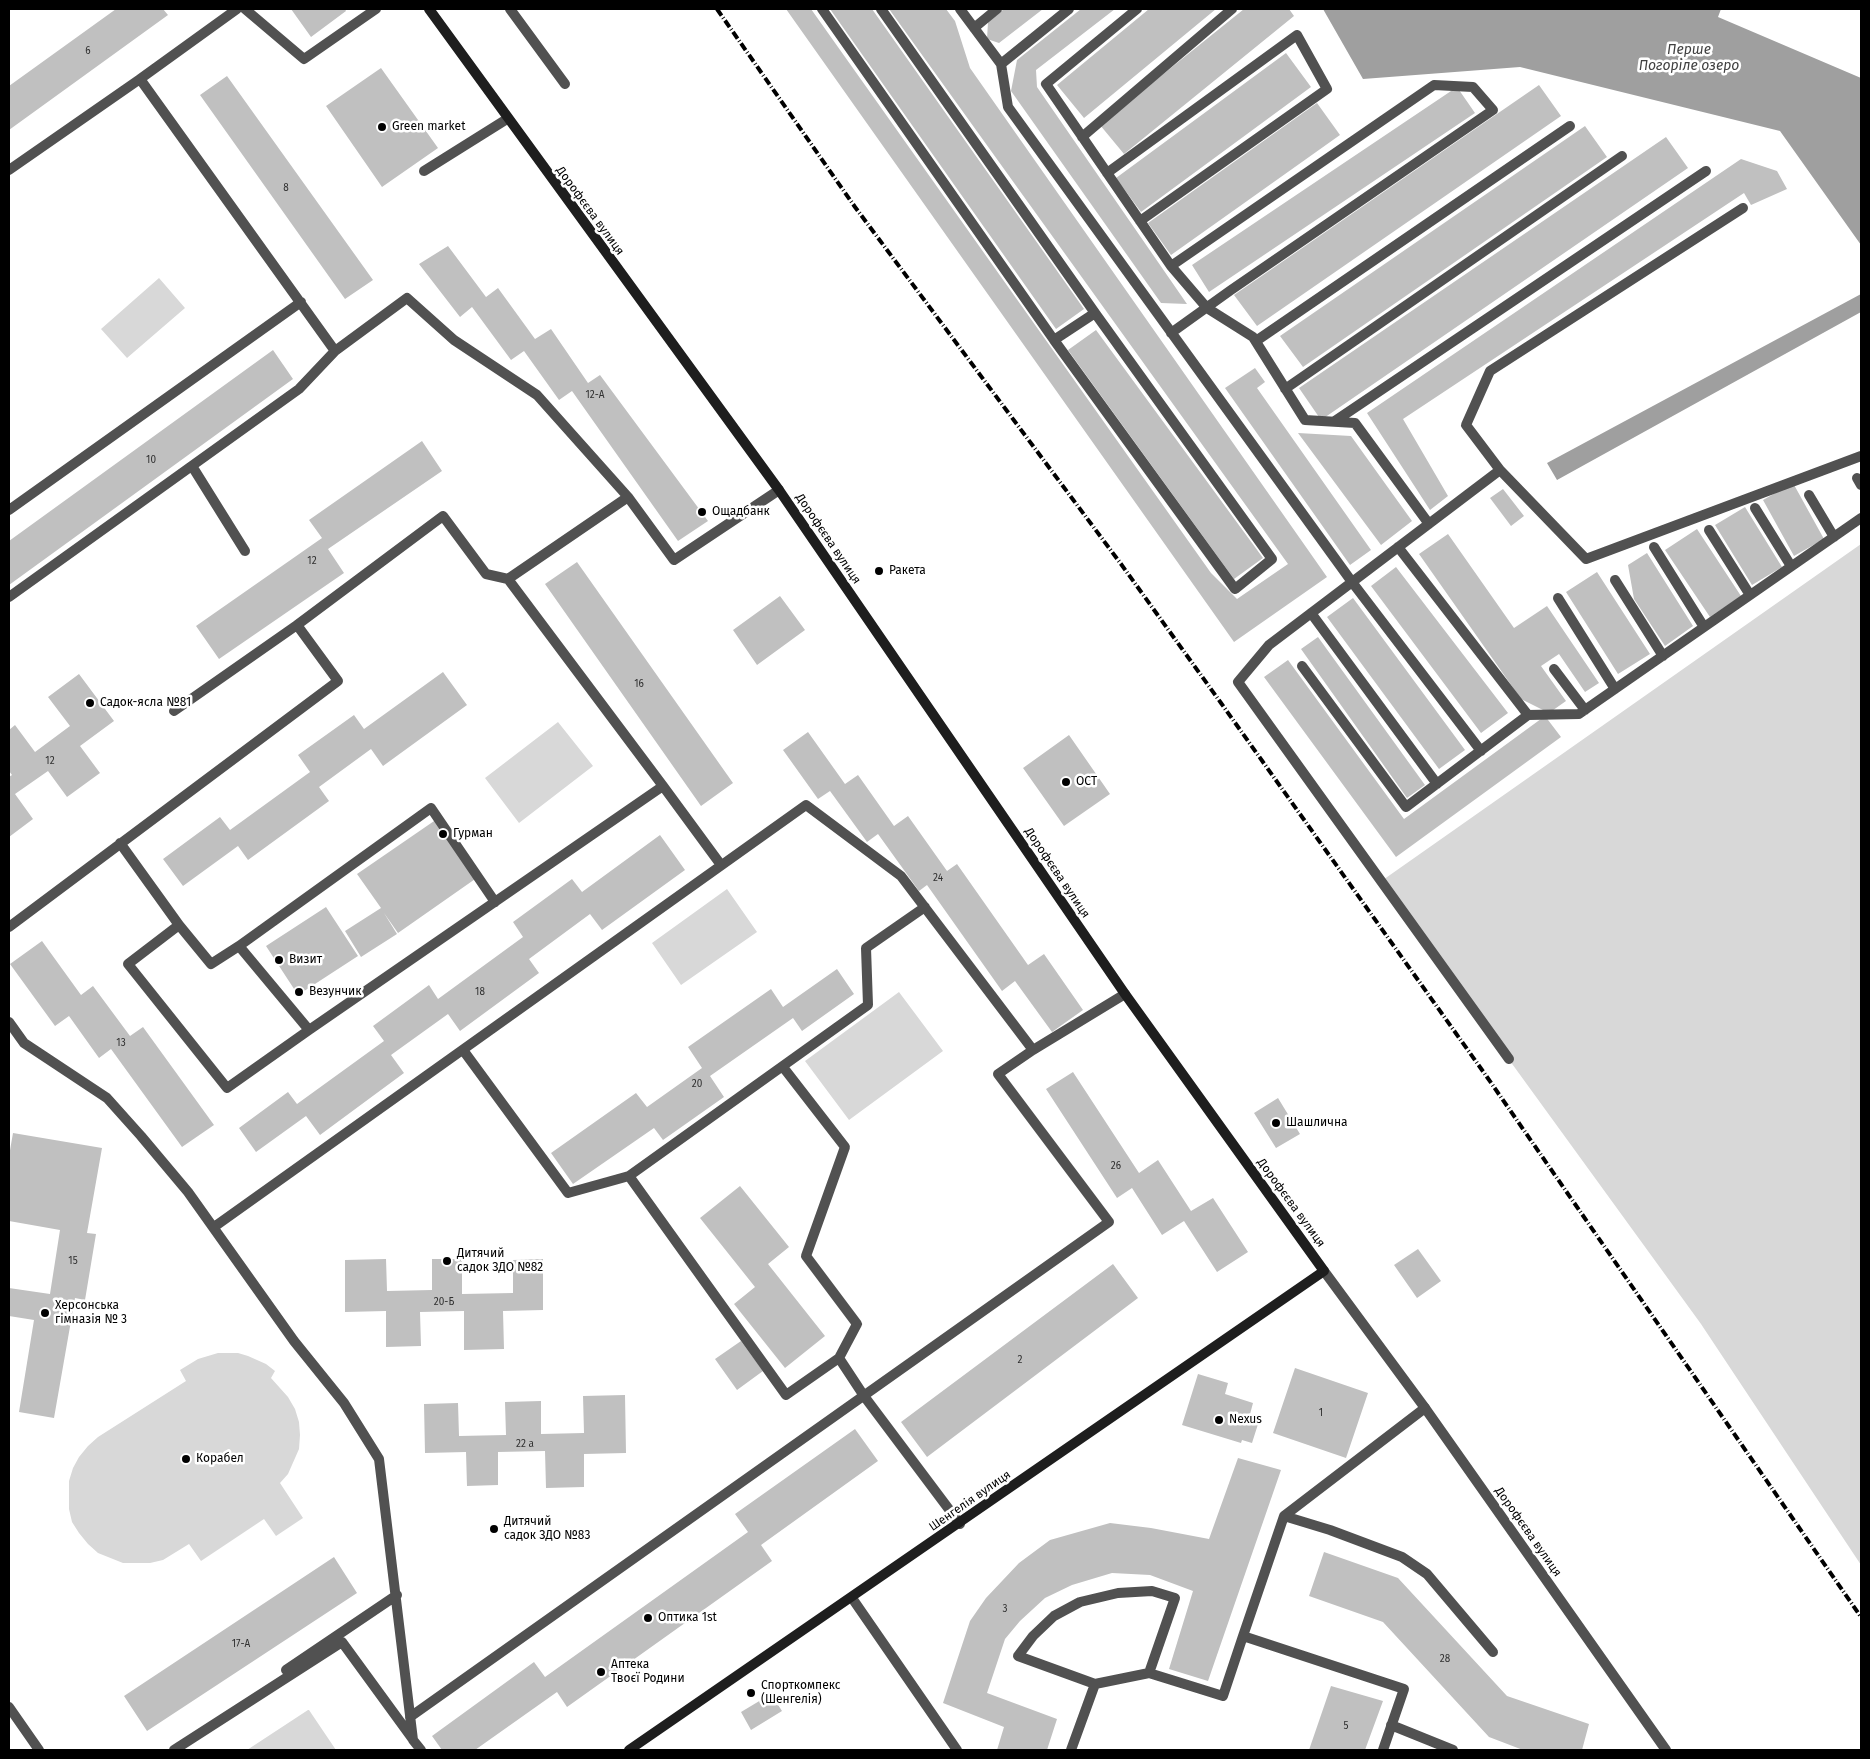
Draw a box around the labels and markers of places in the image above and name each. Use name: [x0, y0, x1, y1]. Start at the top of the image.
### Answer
place label: Green market: [392, 120, 465, 134]
marker: Green market: [376, 121, 388, 133]
place label: Ощадбанк: [712, 505, 770, 519]
marker: Ощадбанк: [696, 506, 708, 518]
place label: Ракета: [889, 564, 926, 578]
marker: Ракета: [873, 565, 885, 577]
place label: Садок-ясла №81: [100, 696, 191, 710]
marker: Садок-ясла №81: [84, 697, 96, 709]
place label: ОСТ: [1076, 775, 1097, 789]
marker: ОСТ: [1060, 776, 1072, 788]
place label: Гурман: [453, 827, 493, 841]
marker: Гурман: [437, 828, 449, 840]
place label: Визит: [289, 953, 322, 967]
marker: Визит: [273, 954, 285, 966]
place label: Везунчик: [309, 985, 361, 999]
marker: Везунчик: [293, 986, 305, 998]
place label: Шашлична: [1286, 1116, 1348, 1130]
marker: Шашлична: [1270, 1117, 1282, 1129]
place label: Дитячий садок ЗДО №82: [457, 1247, 543, 1275]
marker: Дитячий садок ЗДО №82: [441, 1255, 453, 1267]
place label: Херсонська гімназія № 3: [55, 1299, 127, 1327]
marker: Херсонська гімназія № 3: [39, 1307, 51, 1319]
place label: Nexus: [1229, 1413, 1262, 1427]
marker: Nexus: [1213, 1414, 1225, 1426]
place label: Корабел: [196, 1452, 244, 1466]
marker: Корабел: [180, 1453, 192, 1465]
place label: Дитячий садок ЗДО №83: [504, 1515, 590, 1543]
marker: Дитячий садок ЗДО №83: [488, 1523, 500, 1535]
place label: Оптика 1st: [658, 1611, 717, 1625]
marker: Оптика 1st: [642, 1612, 654, 1624]
place label: Аптека Твоєї Родини: [611, 1658, 685, 1686]
marker: Аптека Твоєї Родини: [595, 1666, 607, 1678]
place label: Спорткомпекс (Шенгелія): [761, 1679, 841, 1707]
marker: Спорткомпекс (Шенгелія): [745, 1687, 757, 1699]

